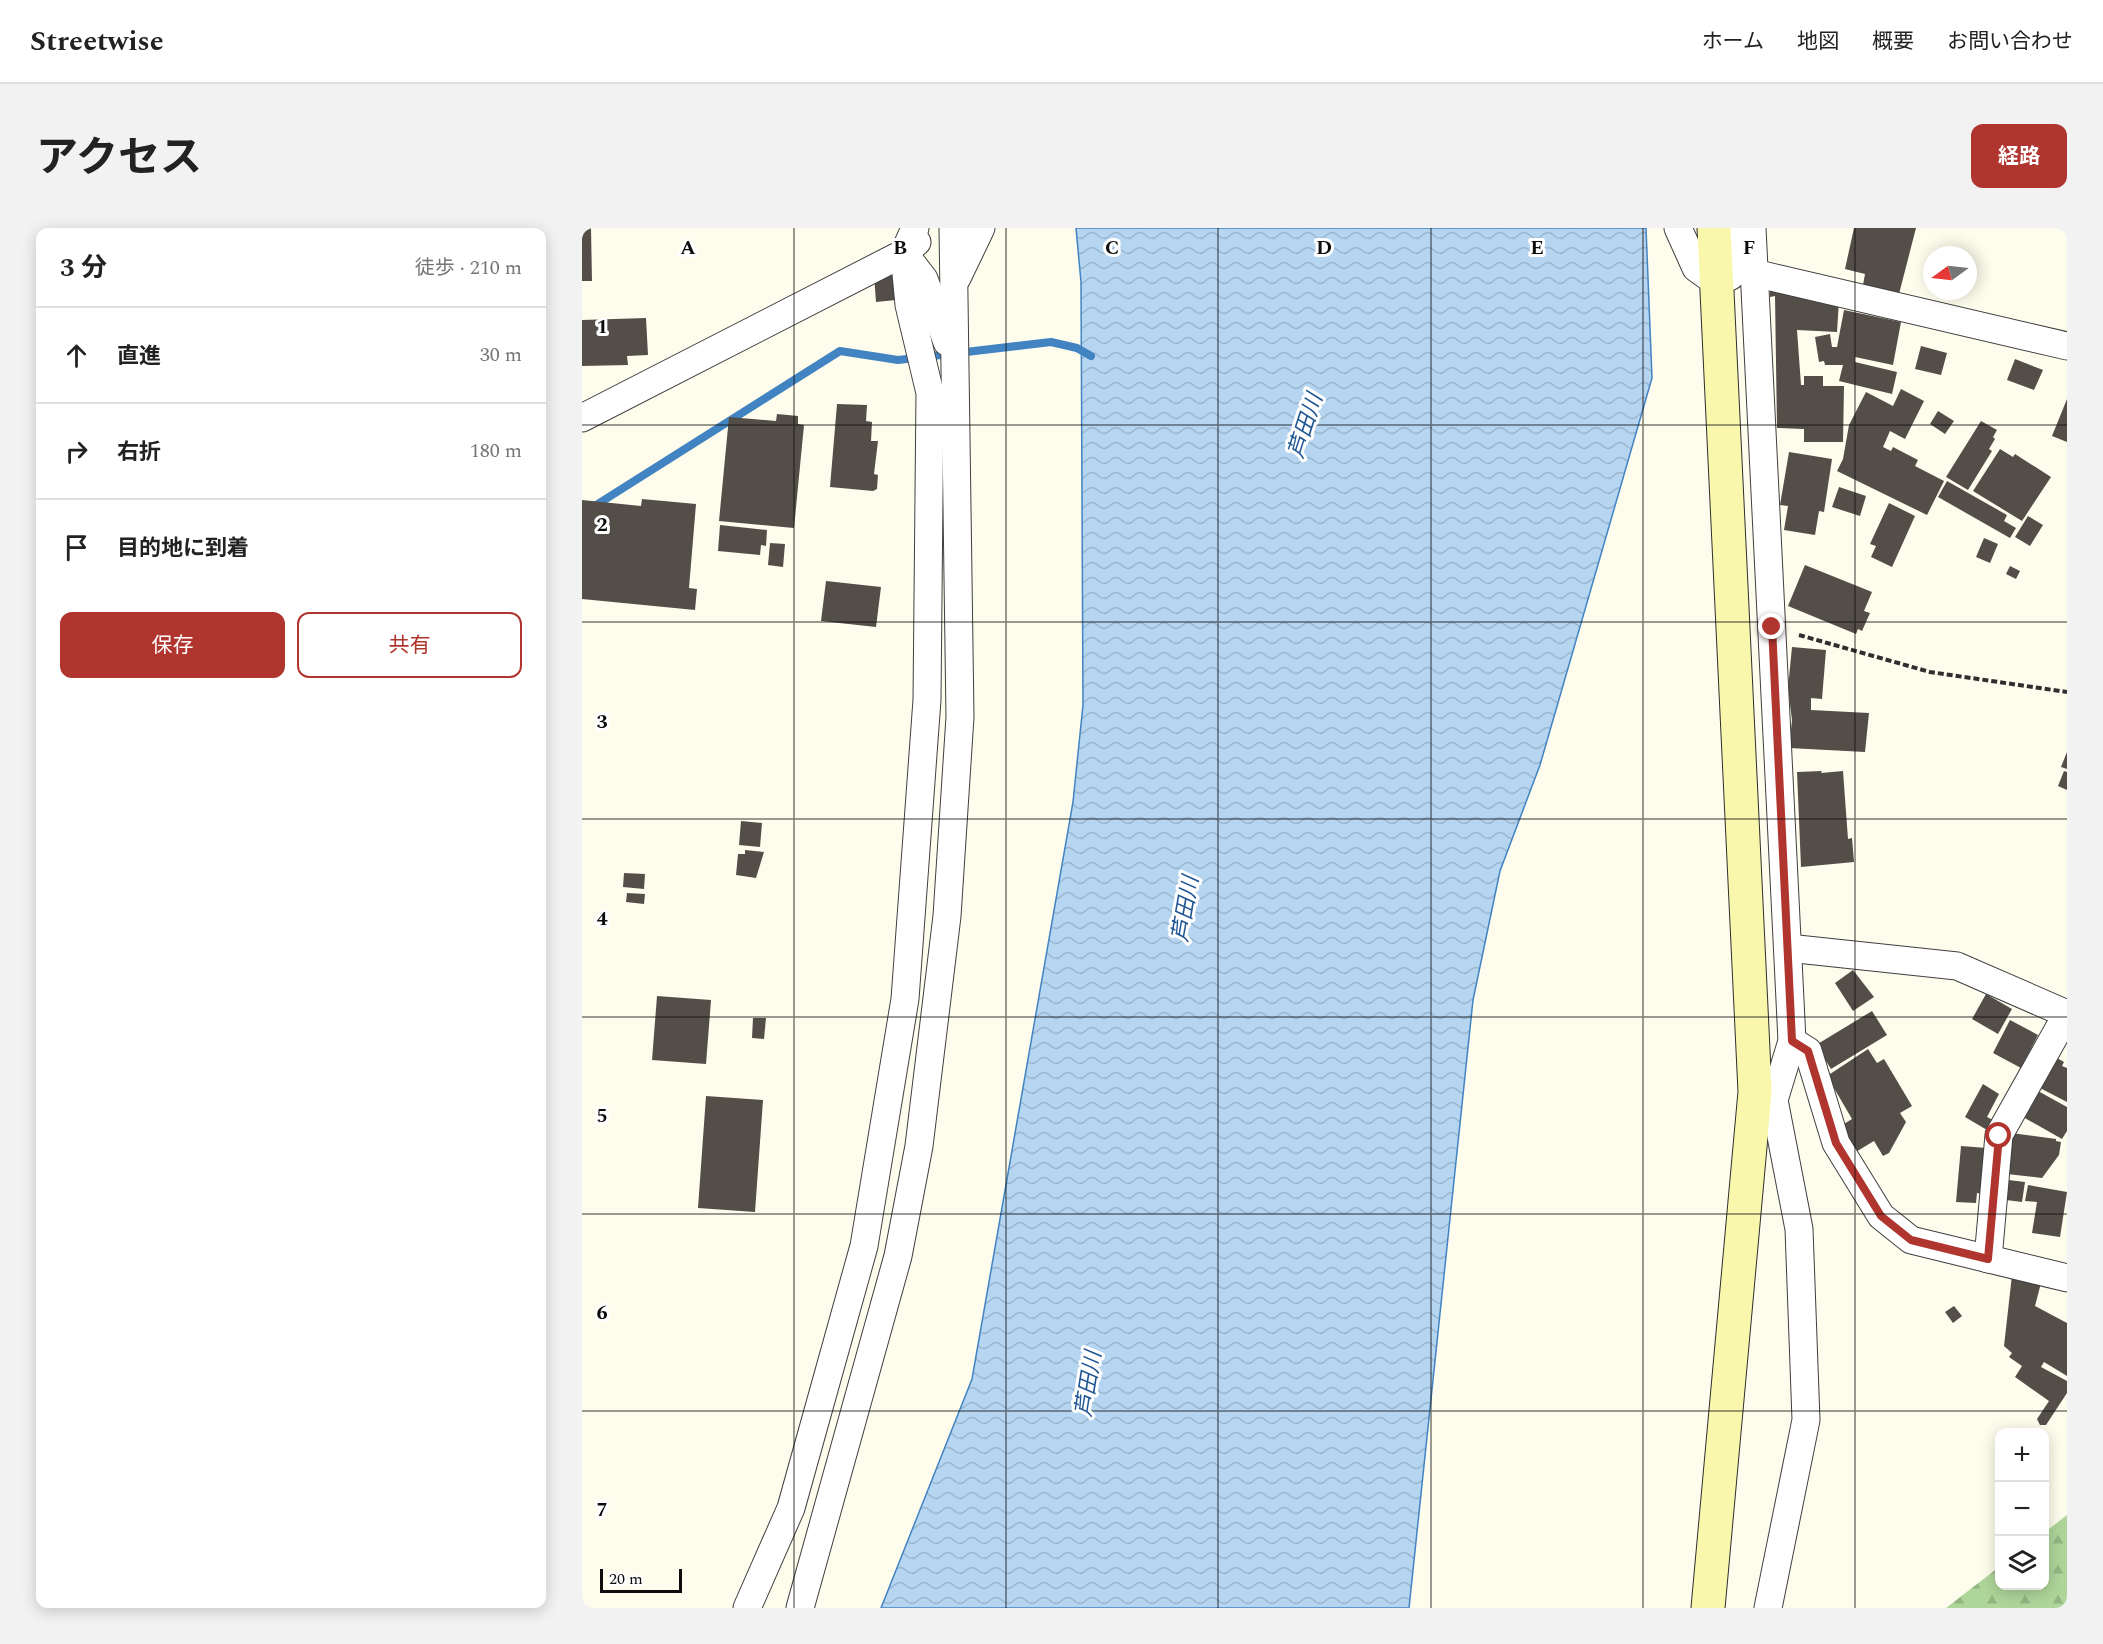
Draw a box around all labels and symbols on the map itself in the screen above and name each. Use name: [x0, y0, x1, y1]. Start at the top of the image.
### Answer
text: A: [680, 233, 696, 263]
text: B: [893, 233, 907, 263]
text: C: [1105, 233, 1119, 263]
text: D: [1316, 233, 1332, 263]
text: E: [1530, 233, 1544, 263]
text: F: [1743, 233, 1755, 263]
north arrow: [1923, 246, 1977, 300]
text: 1: [596, 312, 608, 342]
water label: 芦田川: [1280, 388, 1333, 462]
text: 2: [596, 510, 608, 540]
route end: [1758, 613, 1784, 639]
text: 3: [596, 707, 608, 737]
water label: 芦田川: [1164, 872, 1208, 944]
text: 4: [596, 904, 608, 934]
text: 5: [596, 1101, 608, 1131]
route start: [1985, 1122, 2011, 1148]
text: 6: [596, 1298, 608, 1328]
water label: 芦田川: [1068, 1347, 1111, 1419]
text: 7: [596, 1495, 608, 1525]
scale bar: [600, 1566, 682, 1594]

